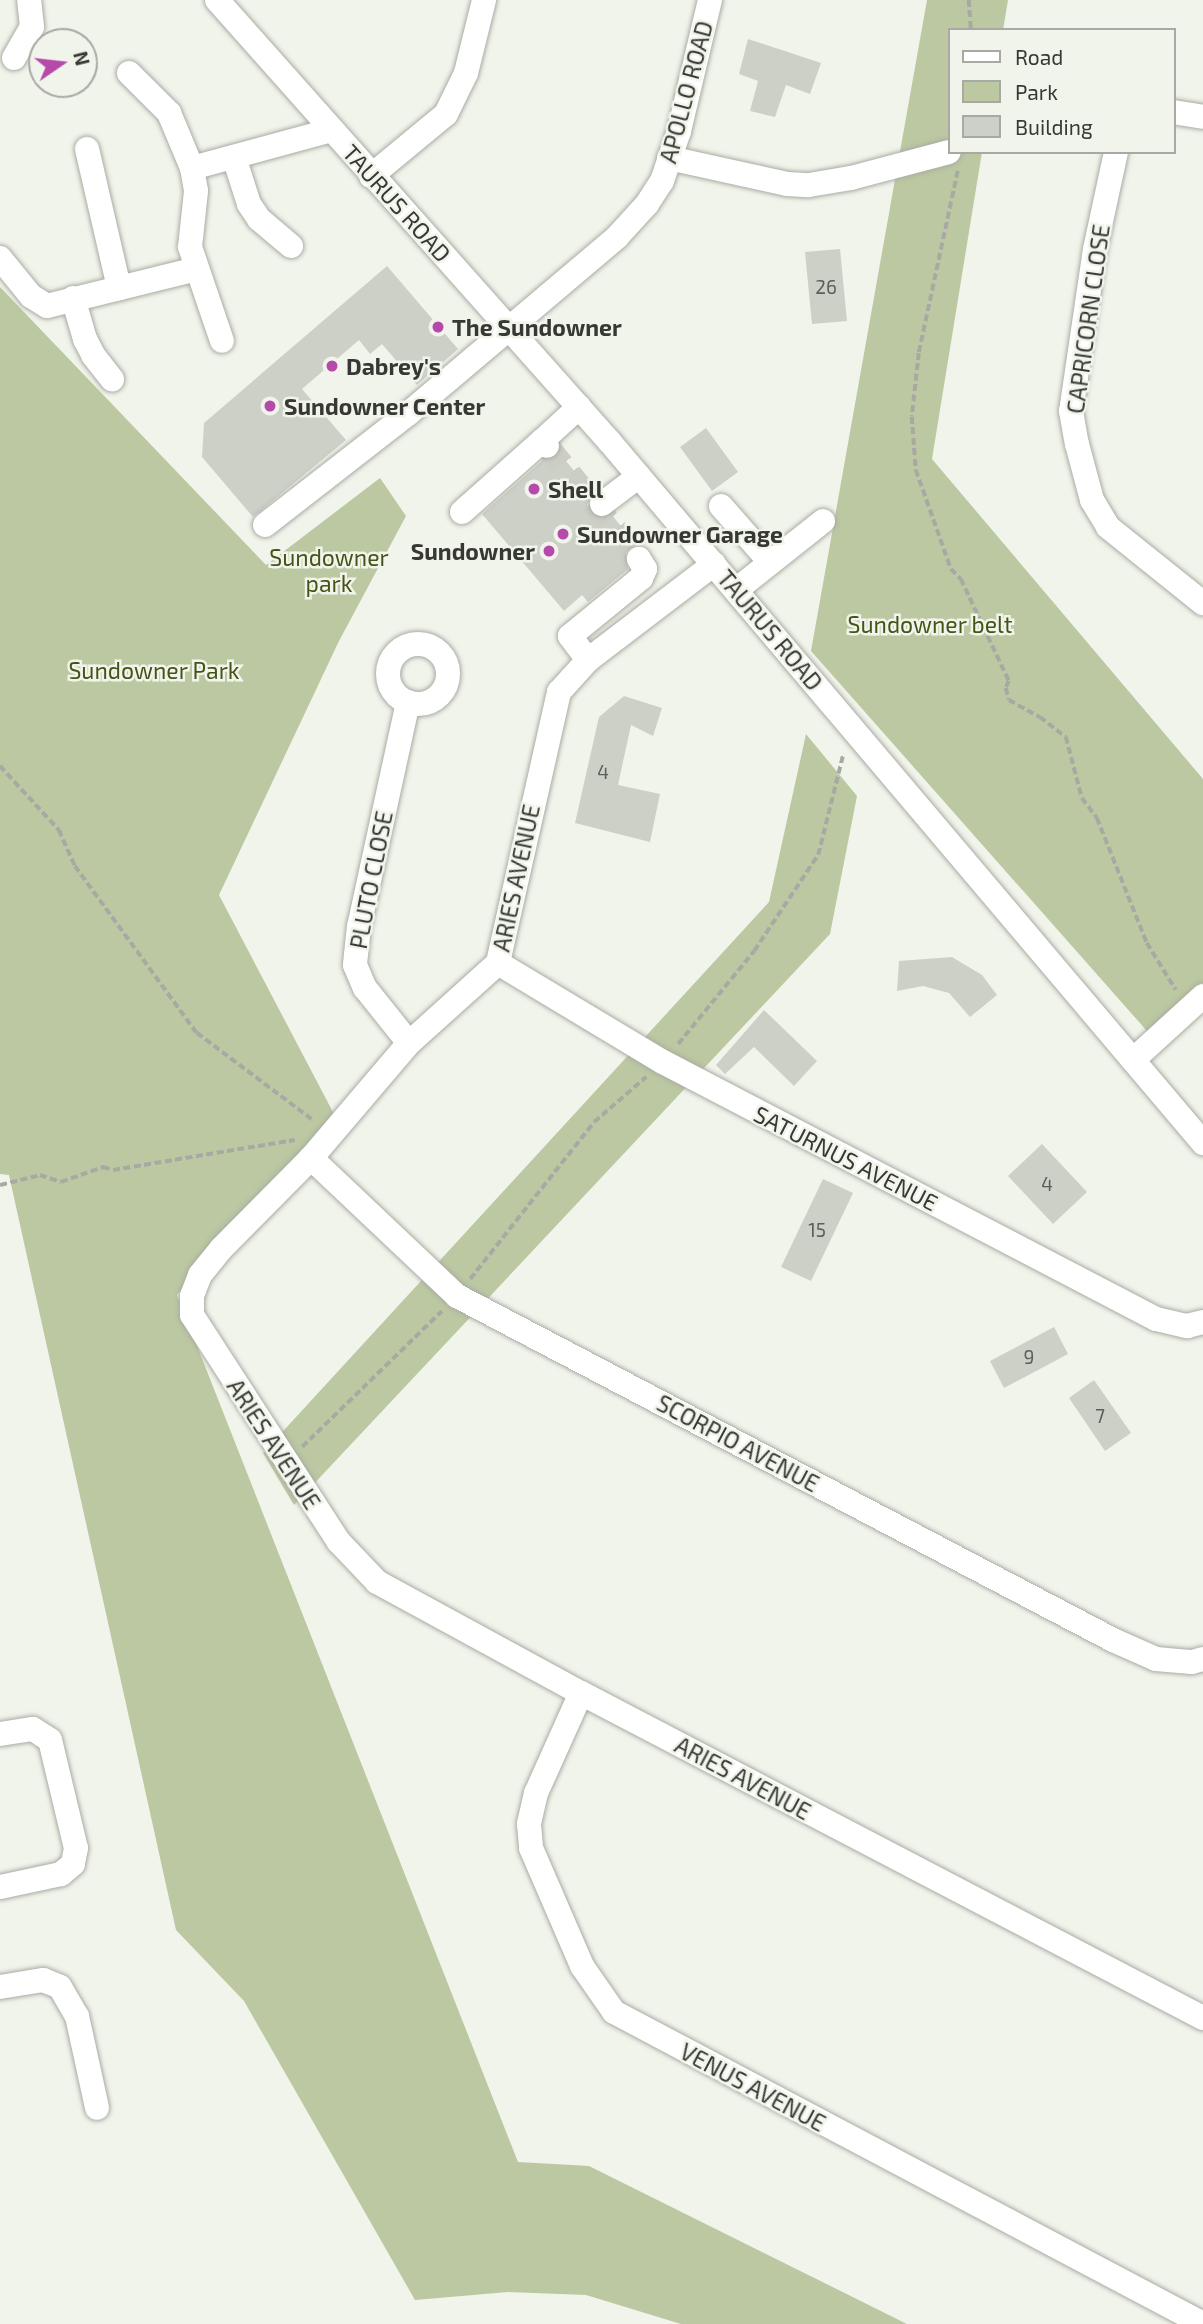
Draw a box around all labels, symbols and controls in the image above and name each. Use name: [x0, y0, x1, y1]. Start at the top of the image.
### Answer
street label: APOLLO ROAD: [654, 18, 718, 166]
north arrow: [28, 28, 98, 98]
legend: [948, 28, 1175, 154]
text: Road: [1015, 44, 1063, 69]
text: N: [69, 49, 95, 68]
text: Park: [1015, 79, 1058, 104]
text: Building: [1015, 114, 1093, 139]
street label: TAURUS ROAD: [337, 139, 457, 267]
street label: CAPRICORN CLOSE: [1061, 223, 1115, 415]
house number: 26: [815, 276, 837, 298]
place label: The Sundowner: [452, 313, 622, 341]
marker: The Sundowner: [430, 319, 446, 335]
place label: Dabrey's: [346, 352, 441, 380]
marker: Dabrey's: [324, 358, 340, 374]
place label: Sundowner Center: [284, 392, 486, 420]
marker: Sundowner Center: [262, 398, 278, 414]
place label: Shell: [548, 475, 603, 503]
marker: Shell: [526, 481, 542, 497]
place label: Sundowner Garage: [577, 520, 783, 548]
marker: Sundowner Garage: [555, 526, 571, 542]
place label: Sundowner: [411, 537, 535, 565]
park label: Sundowner park: [269, 543, 389, 597]
marker: Sundowner: [541, 543, 557, 559]
street label: TAURUS ROAD: [712, 564, 828, 696]
park label: Sundowner belt: [847, 610, 1013, 638]
park label: Sundowner Park: [68, 656, 240, 684]
house number: 4: [597, 761, 609, 783]
street label: ARIES AVENUE: [487, 802, 545, 954]
street label: PLUTO CLOSE: [344, 809, 398, 951]
street label: SATURNUS AVENUE: [749, 1100, 943, 1216]
house number: 4: [1041, 1173, 1053, 1195]
house number: 15: [808, 1219, 826, 1241]
house number: 9: [1024, 1346, 1034, 1368]
street label: ARIES AVENUE: [222, 1373, 326, 1515]
street label: SCORPIO AVENUE: [652, 1389, 824, 1497]
house number: 7: [1095, 1405, 1105, 1427]
street label: ARIES AVENUE: [670, 1731, 816, 1825]
street label: VENUS AVENUE: [675, 2037, 831, 2137]

